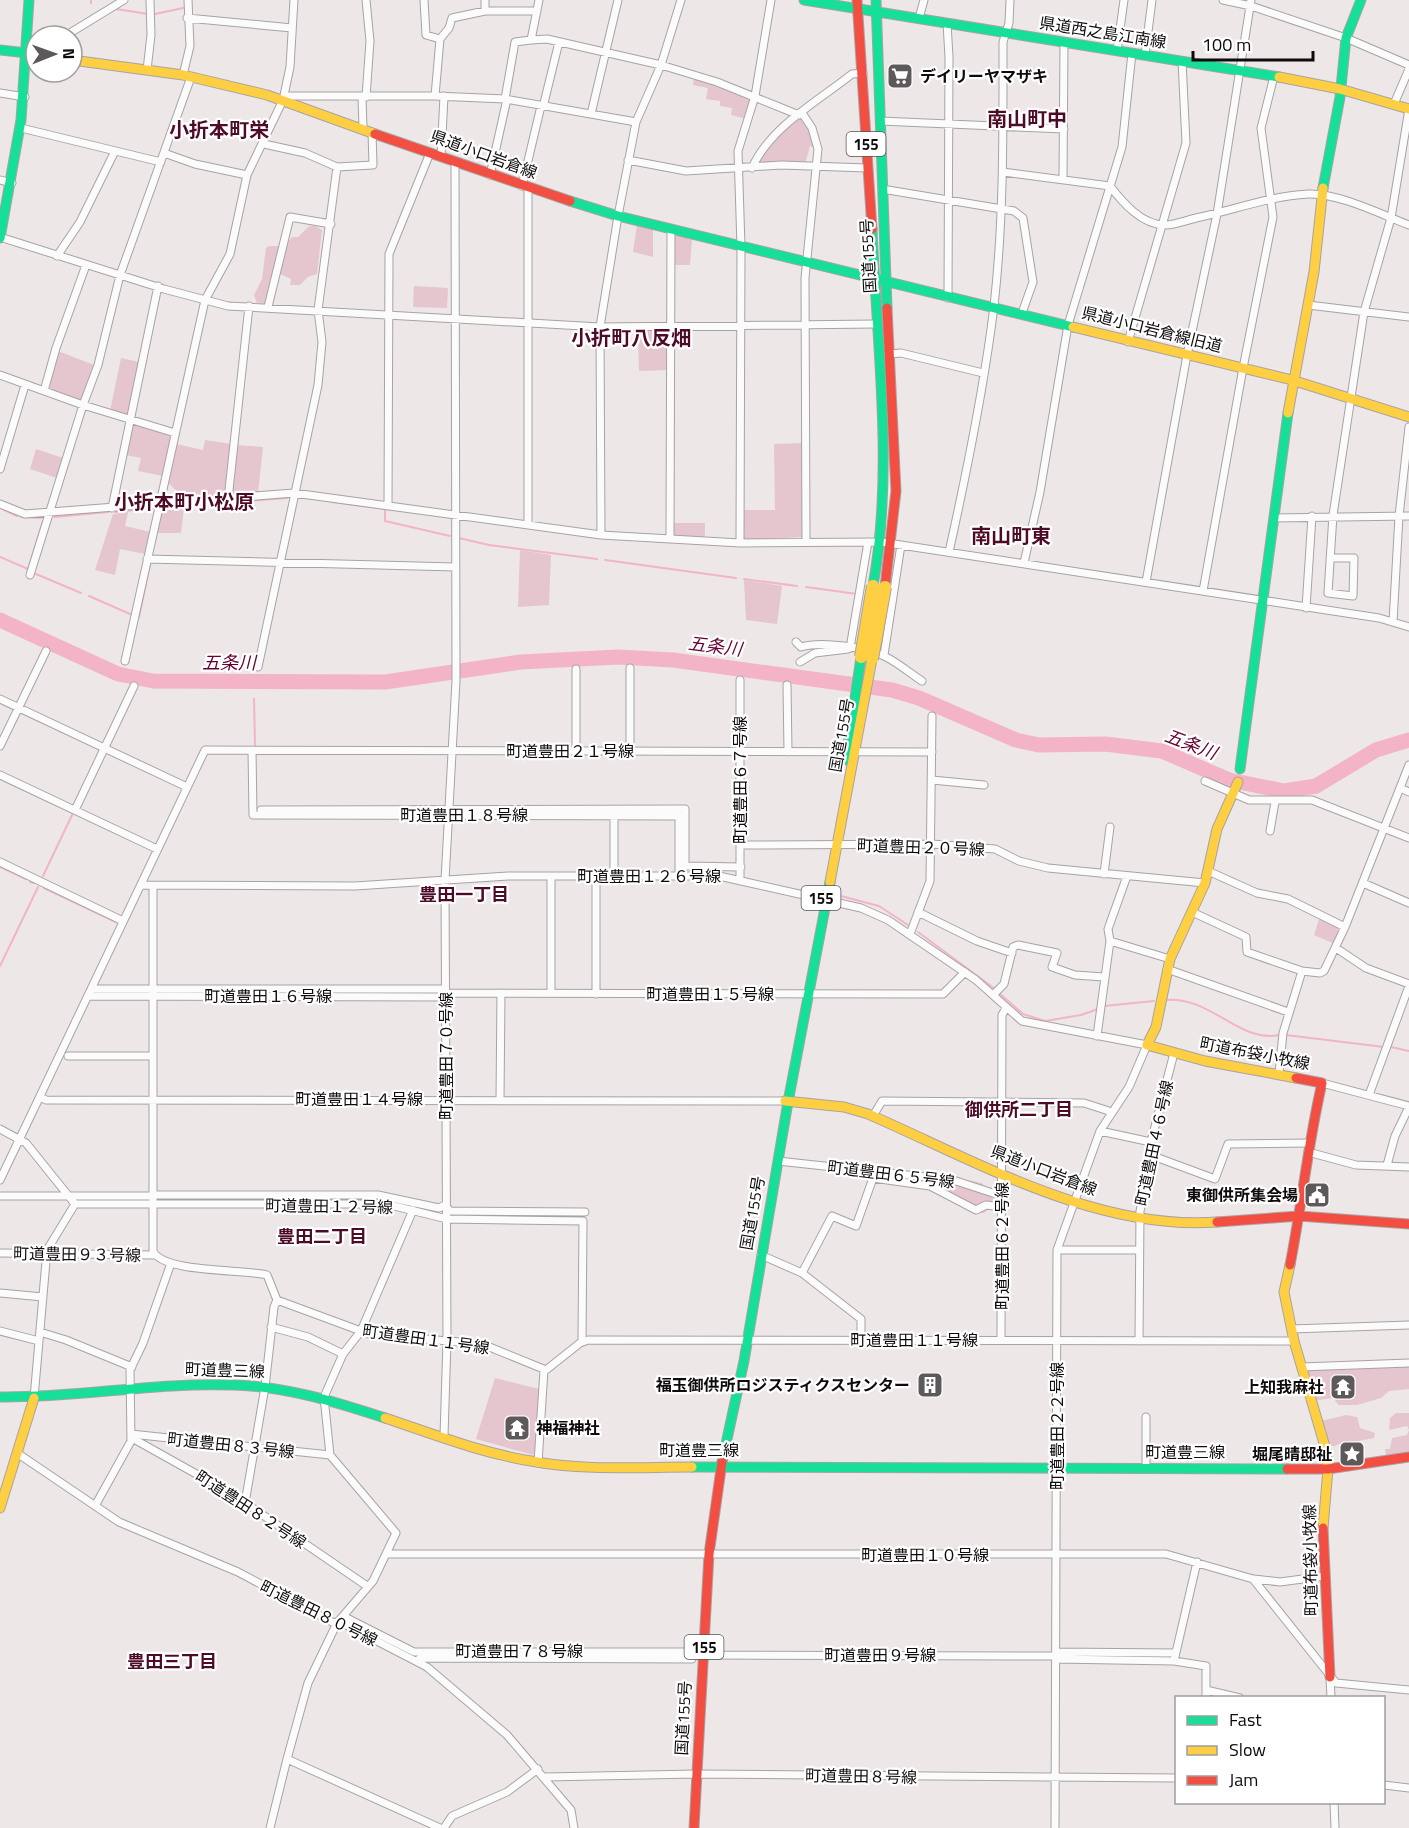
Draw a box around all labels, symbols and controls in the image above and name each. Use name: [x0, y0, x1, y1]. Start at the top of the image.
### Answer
street label: 県道西之島江南線: [1038, 10, 1168, 54]
north arrow: [24, 24, 84, 84]
scale bar: [1193, 24, 1313, 62]
text: 100 m: [1202, 31, 1251, 58]
text: N: [57, 48, 81, 59]
supermarket icon: デイリーヤマザキ: [885, 61, 915, 91]
place label: デイリーヤマザキ: [920, 64, 1048, 88]
district label: 南山町中: [987, 103, 1067, 134]
district label: 小折本町栄: [169, 114, 269, 145]
street label: 県道小口岩倉線: [427, 124, 541, 184]
road number: 155: [846, 132, 886, 156]
street label: 国道155号: [854, 218, 882, 294]
street label: 県道小口岩倉線旧道: [1079, 300, 1225, 358]
district label: 小折町八反畑: [571, 322, 691, 353]
district label: 小折本町小松原: [114, 486, 254, 517]
district label: 南山町東: [971, 520, 1051, 551]
water label: 五条川: [687, 629, 745, 663]
water label: 五条川: [202, 649, 258, 676]
street label: 国道155号: [823, 696, 859, 774]
street label: 町道豊田６７号線: [728, 716, 752, 844]
water label: 五条川: [1161, 722, 1223, 767]
street label: 町道豊田２１号線: [506, 739, 634, 763]
street label: 町道豊田１８号線: [400, 803, 528, 827]
street label: 町道豊田２０号線: [857, 833, 985, 861]
street label: 町道豊田１２６号線: [577, 864, 721, 888]
district label: 豊田一丁目: [419, 881, 509, 908]
road number: 155: [802, 886, 840, 910]
street label: 町道豊田１５号線: [646, 982, 774, 1006]
street label: 町道豊田１６号線: [204, 984, 332, 1008]
street label: 町道豊田７０号線: [434, 992, 458, 1120]
street label: 町道布袋小牧線: [1198, 1031, 1312, 1075]
street label: 町道豊田４６号線: [1129, 1078, 1179, 1208]
street label: 町道豊田１４号線: [295, 1087, 423, 1111]
district label: 御供所二丁目: [964, 1096, 1073, 1123]
street label: 県道小口岩倉線: [987, 1139, 1101, 1201]
street label: 町道豊田６５号線: [826, 1154, 956, 1194]
street label: 国道155号: [734, 1174, 770, 1252]
public building icon: 東御供所集会場: [1302, 1180, 1332, 1210]
street label: 町道豊田６２号線: [990, 1182, 1014, 1310]
place label: 東御供所集会場: [1186, 1183, 1298, 1207]
street label: 町道豊田１２号線: [265, 1193, 393, 1219]
district label: 豊田二丁目: [277, 1223, 367, 1250]
street label: 町道豊田９３号線: [13, 1241, 141, 1267]
street label: 町道豊田１１号線: [361, 1318, 491, 1360]
street label: 町道豊田１１号線: [850, 1328, 978, 1352]
street label: 町道豊三線: [185, 1357, 265, 1383]
street label: 町道豊田２２号線: [1045, 1362, 1069, 1490]
building icon: 福玉御供所ロジスティクスセンター: [915, 1370, 945, 1400]
temple icon: 上知我麻社: [1328, 1372, 1358, 1402]
place label: 福玉御供所ロジスティクスセンター: [655, 1373, 910, 1397]
place label: 上知我麻社: [1244, 1375, 1324, 1399]
temple icon: 神福神社: [502, 1413, 532, 1443]
place label: 神福神社: [536, 1416, 600, 1440]
street label: 町道豊田８３号線: [166, 1426, 296, 1464]
street label: 町道豊三線: [659, 1438, 739, 1462]
place icon: 堀尾晴邸祉: [1337, 1439, 1367, 1469]
street label: 町道豊三線: [1145, 1440, 1225, 1464]
place label: 堀尾晴邸祉: [1252, 1442, 1332, 1466]
street label: 町道豊田８２号線: [191, 1464, 311, 1554]
street label: 町道布袋小牧線: [1297, 1504, 1323, 1616]
street label: 町道豊田１０号線: [861, 1543, 989, 1567]
street label: 町道豊田８０号線: [256, 1574, 382, 1652]
road number: 155: [684, 1635, 724, 1659]
street label: 町道豊田７８号線: [455, 1639, 583, 1663]
street label: 町道豊田９号線: [824, 1643, 936, 1667]
district label: 豊田三丁目: [127, 1648, 217, 1675]
street label: 国道155号: [669, 1680, 697, 1756]
legend: [1175, 1696, 1385, 1804]
text: Fast: [1229, 1706, 1262, 1733]
text: Slow: [1229, 1736, 1266, 1763]
street label: 町道豊田８号線: [805, 1763, 917, 1789]
text: Jam: [1229, 1766, 1258, 1793]

